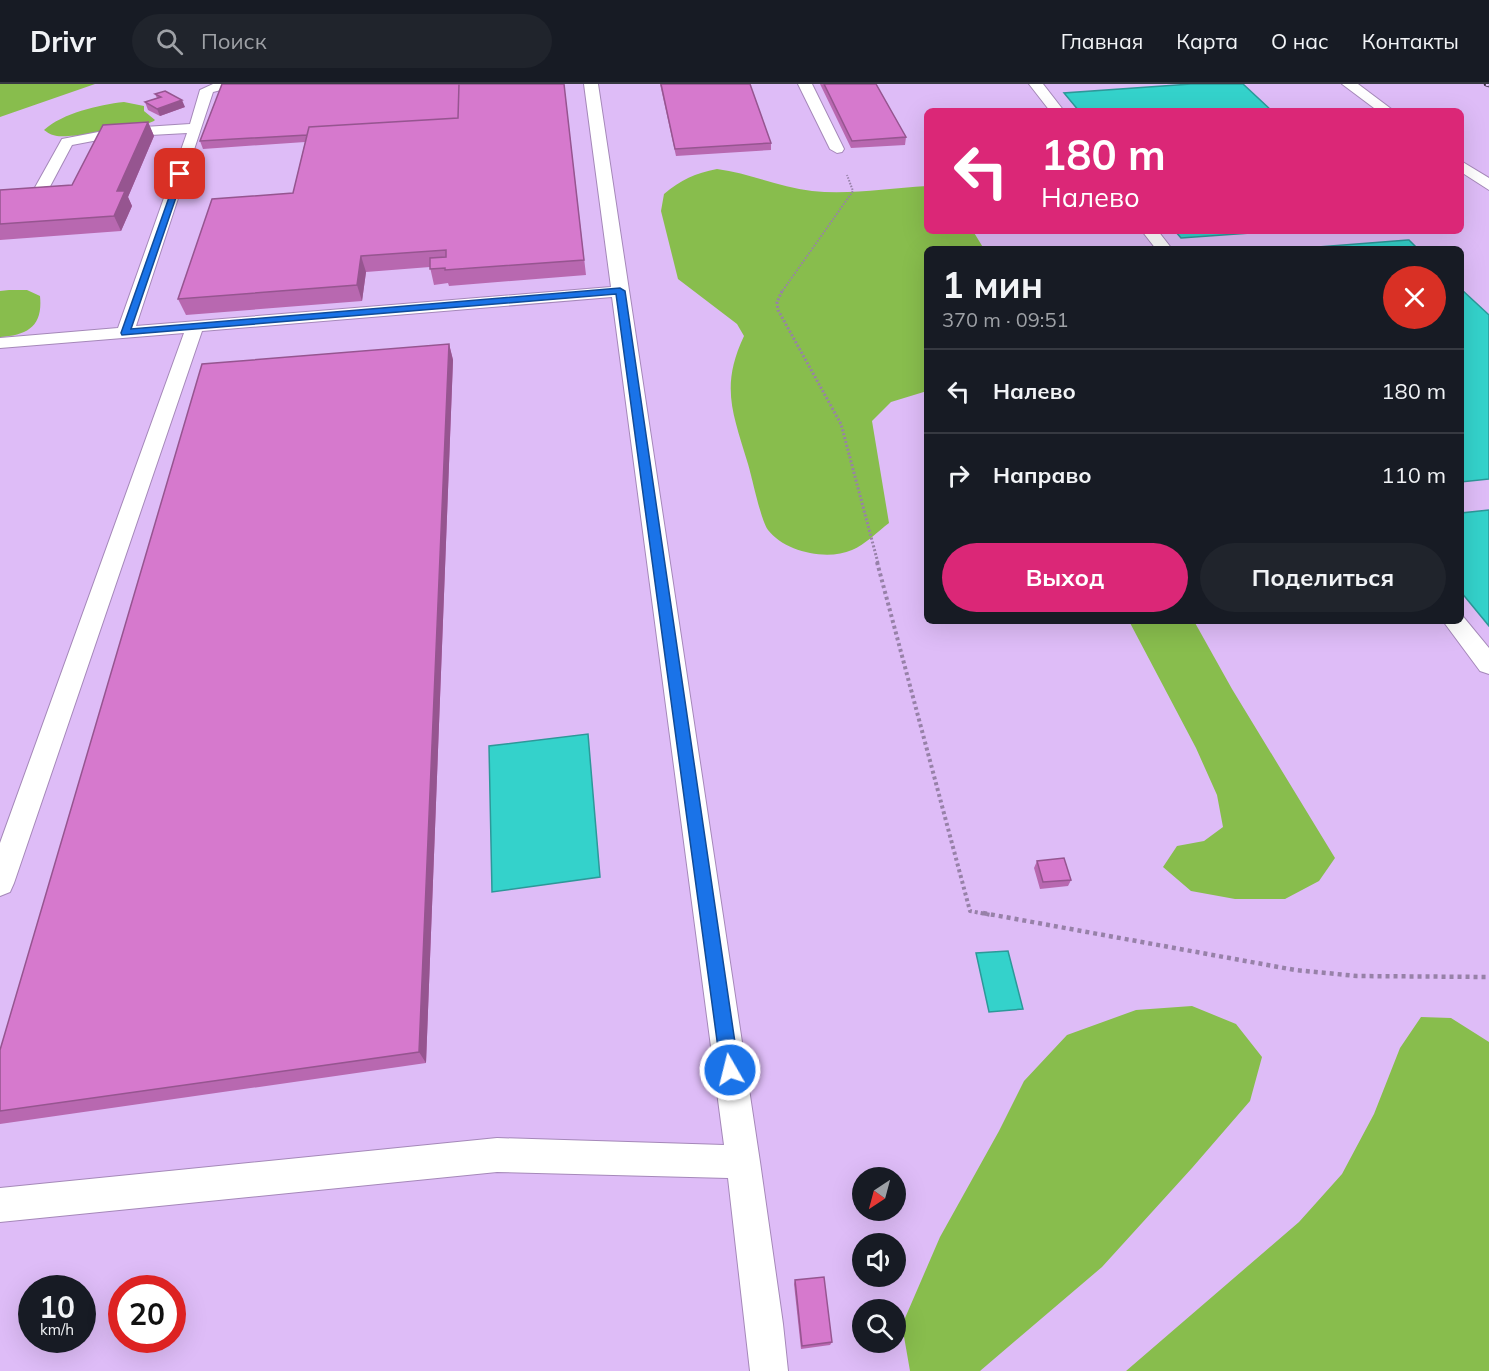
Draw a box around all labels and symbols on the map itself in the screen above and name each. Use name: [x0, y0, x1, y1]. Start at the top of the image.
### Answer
pin: [154, 148, 205, 199]
position arrow: [698, 1038, 762, 1102]
north arrow: [852, 1167, 906, 1221]
speed limit sign: 20: [108, 1275, 186, 1353]

